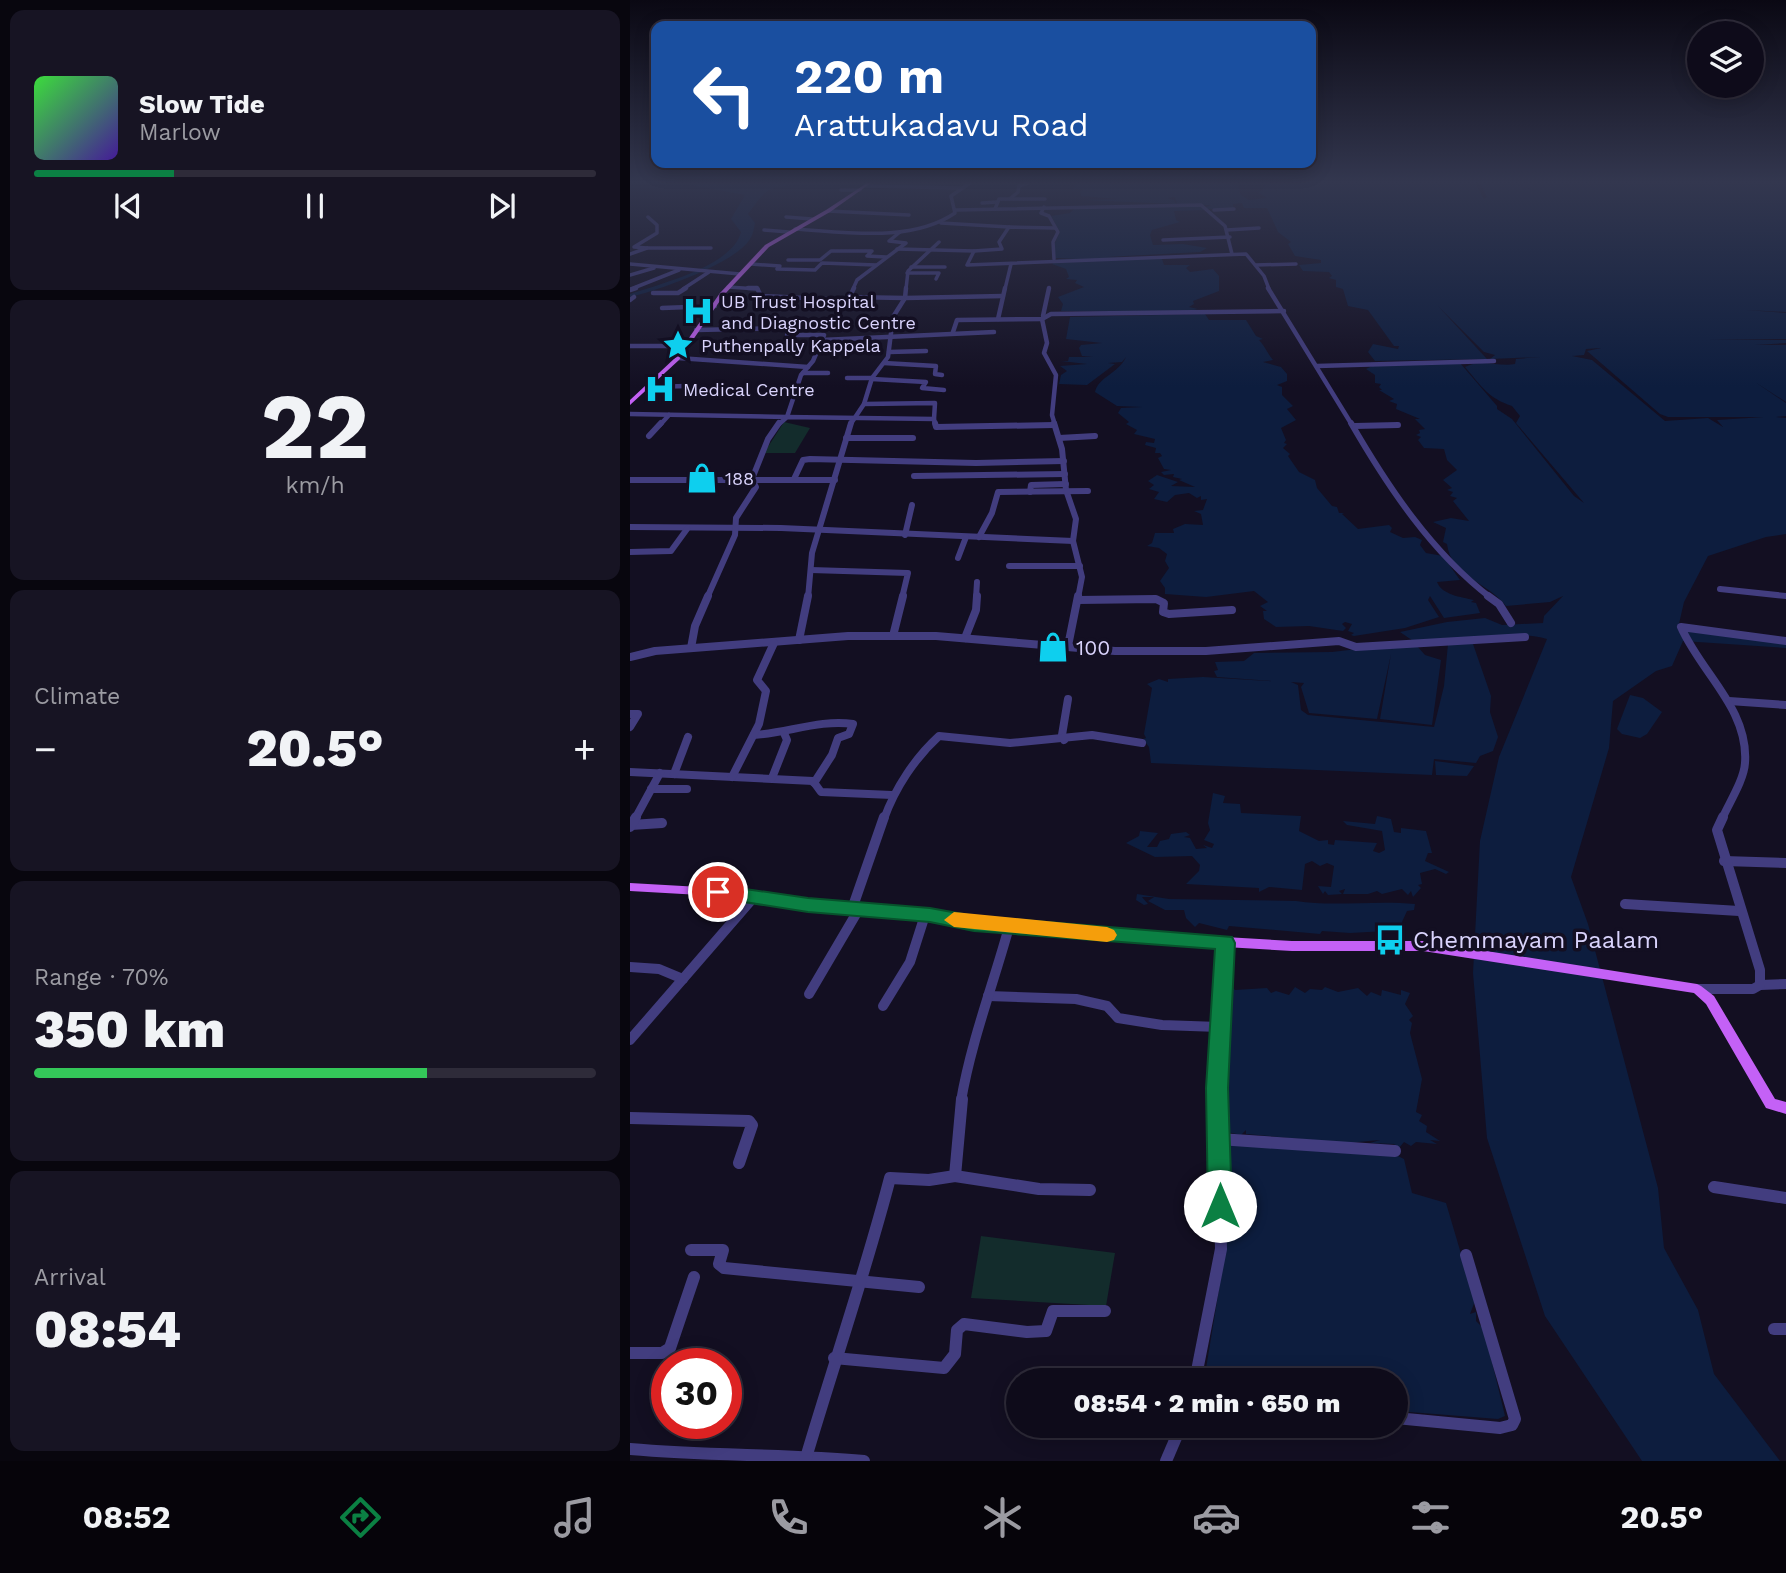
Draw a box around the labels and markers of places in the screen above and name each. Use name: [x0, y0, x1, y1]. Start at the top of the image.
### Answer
place label: UB Trust Hospital and Diagnostic Centre: [721, 291, 916, 333]
hospital icon: UB Trust Hospital and Diagnostic Centre: [681, 294, 715, 328]
place icon: Puthenpally Kappela: [661, 328, 695, 362]
place label: Puthenpally Kappela: [701, 335, 881, 356]
hospital icon: Medical Centre: [643, 372, 677, 406]
place label: Medical Centre: [683, 379, 815, 400]
shop icon: 188: [685, 461, 719, 495]
place label: 188: [725, 468, 754, 489]
shop icon: 100: [1036, 630, 1070, 664]
place label: 100: [1076, 635, 1110, 660]
pin: [688, 862, 748, 922]
bus stop icon: Chemmayam Paalam: [1373, 923, 1407, 957]
place label: Chemmayam Paalam: [1413, 926, 1659, 954]

